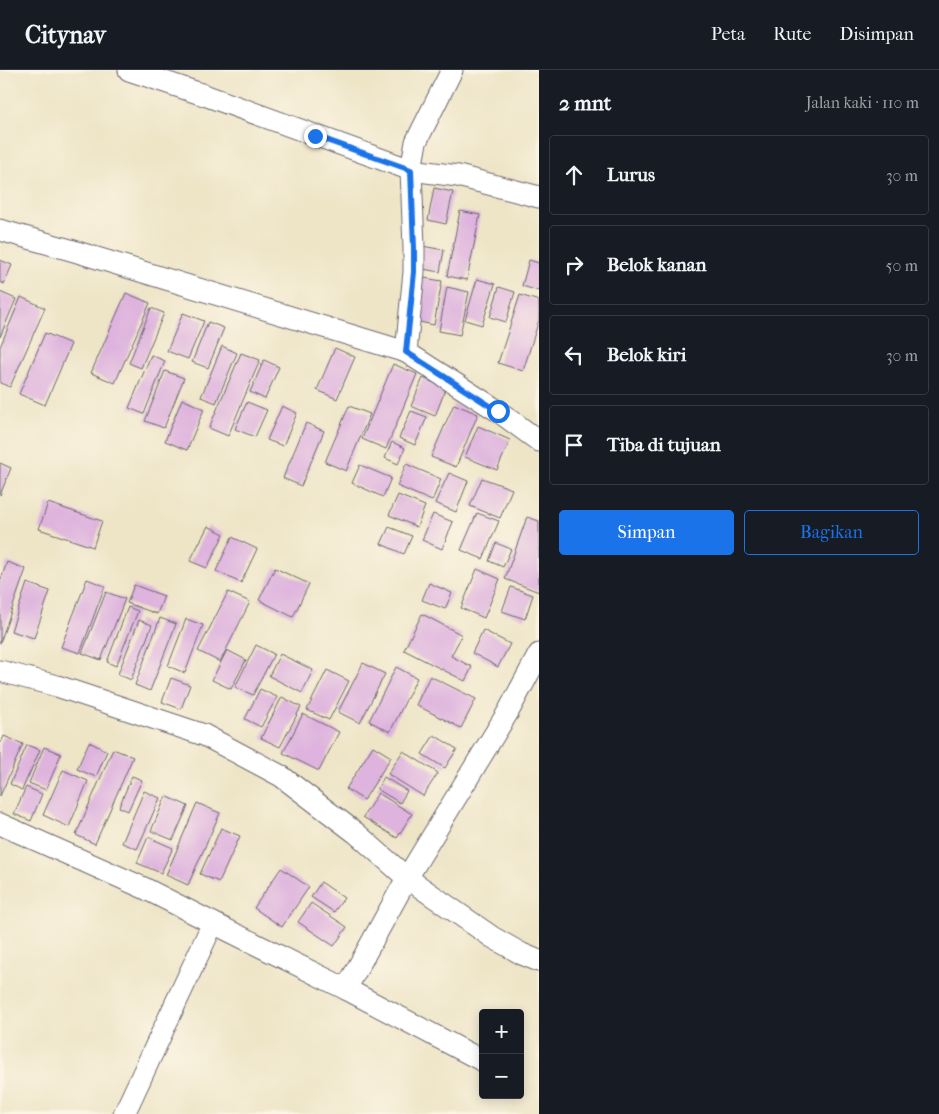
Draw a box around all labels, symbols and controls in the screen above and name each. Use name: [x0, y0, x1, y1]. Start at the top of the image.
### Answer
text: Citynav: [25, 21, 106, 49]
text: Peta: [711, 24, 745, 45]
text: Rute: [773, 24, 811, 45]
text: Disimpan: [839, 24, 914, 45]
text: 2 mnt: [559, 91, 611, 115]
text: Jalan kaki · 110 m: [806, 93, 919, 112]
route end: [304, 125, 327, 148]
icon: ahead: [560, 161, 588, 189]
text: Lurus: [607, 164, 655, 186]
text: 30 m: [886, 166, 918, 185]
icon: right: [560, 251, 588, 279]
text: Belok kanan: [607, 254, 707, 276]
text: 50 m: [886, 256, 918, 275]
icon: left: [560, 341, 588, 369]
text: Belok kiri: [607, 344, 686, 366]
text: 30 m: [886, 346, 918, 365]
route start: [487, 400, 510, 423]
icon: arrive: [560, 431, 588, 459]
text: Tiba di tujuan: [607, 434, 721, 456]
button: Simpan: [559, 510, 734, 555]
button: Bagikan: [744, 510, 919, 555]
map controls: [479, 1009, 524, 1099]
button: +: [479, 1009, 524, 1054]
button: −: [479, 1054, 524, 1099]

